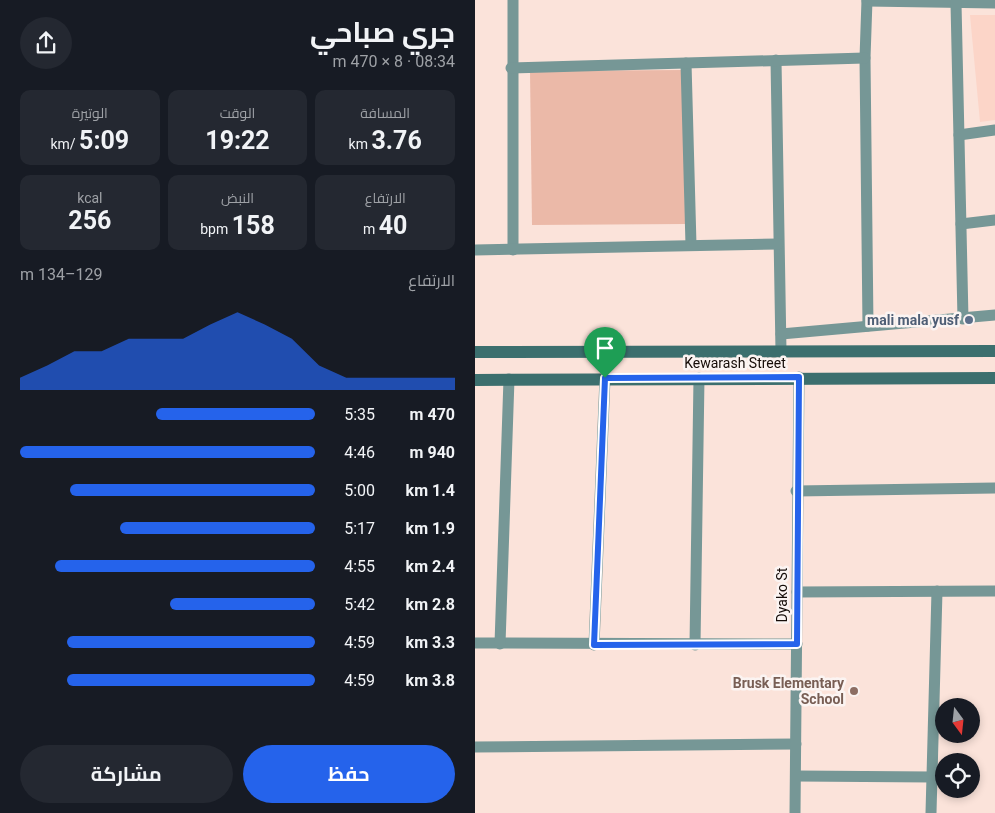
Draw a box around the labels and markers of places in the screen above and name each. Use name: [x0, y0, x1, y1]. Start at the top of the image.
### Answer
place label: mali mala yusf: [867, 312, 960, 328]
marker: mali mala yusf: [963, 314, 975, 326]
pin: [584, 327, 626, 378]
place label: Brusk Elementary School: [733, 675, 845, 707]
marker: Brusk Elementary School: [848, 685, 860, 697]

